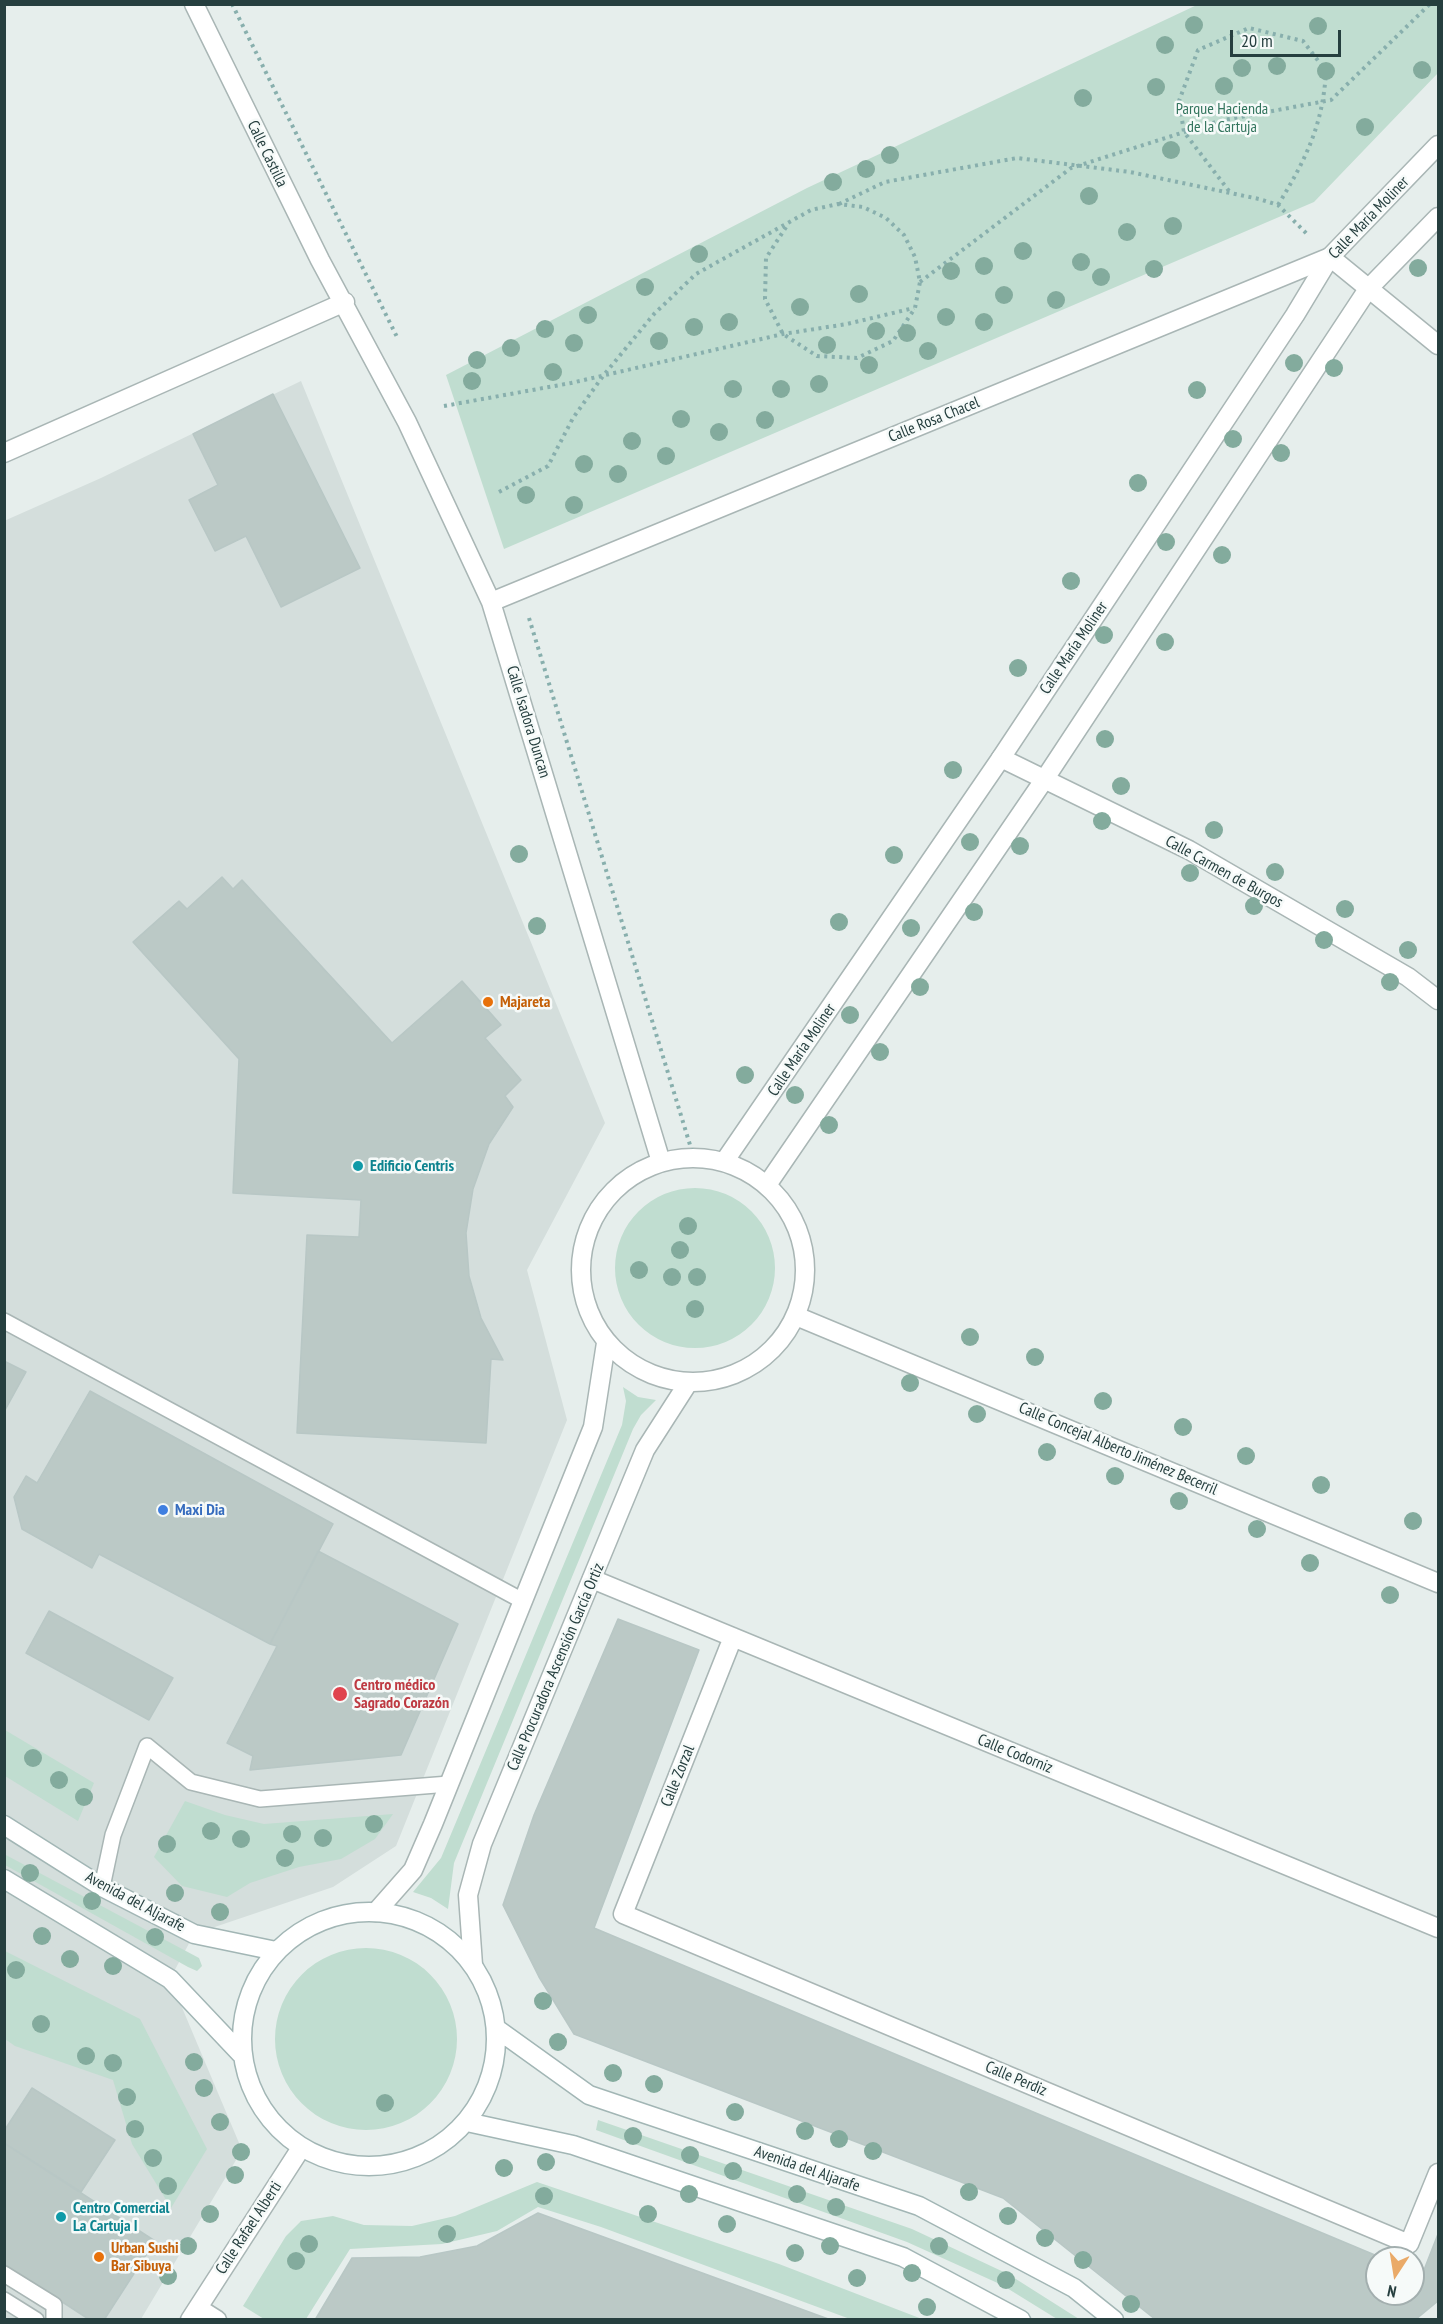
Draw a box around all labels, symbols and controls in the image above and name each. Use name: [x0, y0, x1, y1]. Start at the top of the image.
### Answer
scale bar: [1233, 18, 1344, 56]
text: 20 m: [1241, 29, 1273, 52]
park label: Parque Hacienda de la Cartuja: [1176, 99, 1268, 137]
street label: Calle Castilla: [243, 118, 291, 190]
street label: Calle María Moliner: [1325, 173, 1413, 263]
street label: Calle Rosa Chacel: [886, 393, 982, 447]
street label: Calle María Moliner: [1036, 598, 1112, 698]
street label: Calle Isadora Duncan: [502, 664, 554, 780]
street label: Calle Carmen de Burgos: [1162, 832, 1286, 912]
place label: Majareta: [500, 992, 550, 1012]
marker: Majareta: [481, 995, 495, 1009]
street label: Calle María Moliner: [764, 1000, 840, 1100]
place label: Edificio Centris: [370, 1156, 454, 1176]
marker: Edificio Centris: [351, 1159, 365, 1173]
street label: Calle Concejal Alberto Jiménez Becerril: [1016, 1398, 1220, 1500]
place label: Maxi Dia: [175, 1500, 225, 1520]
marker: Maxi Dia: [156, 1503, 170, 1517]
street label: Calle Procuradora Ascensión García Ortiz: [503, 1560, 609, 1774]
place label: Centro médico Sagrado Corazón: [354, 1675, 449, 1713]
marker: Centro médico Sagrado Corazón: [331, 1685, 349, 1703]
street label: Calle Codorniz: [975, 1730, 1055, 1778]
street label: Calle Zorzal: [657, 1742, 699, 1810]
street label: Avenida del Aljarafe: [82, 1868, 188, 1936]
street label: Calle Perdiz: [982, 2057, 1050, 2101]
street label: Avenida del Aljarafe: [752, 2142, 862, 2196]
street label: Calle Rafael Alberti: [212, 2178, 286, 2278]
place label: Centro Comercial La Cartuja I: [73, 2198, 169, 2236]
marker: Centro Comercial La Cartuja I: [54, 2210, 68, 2224]
place label: Urban Sushi Bar Sibuya: [111, 2238, 179, 2276]
north arrow: [1365, 2246, 1425, 2306]
marker: Urban Sushi Bar Sibuya: [92, 2250, 106, 2264]
text: N: [1385, 2281, 1398, 2302]

